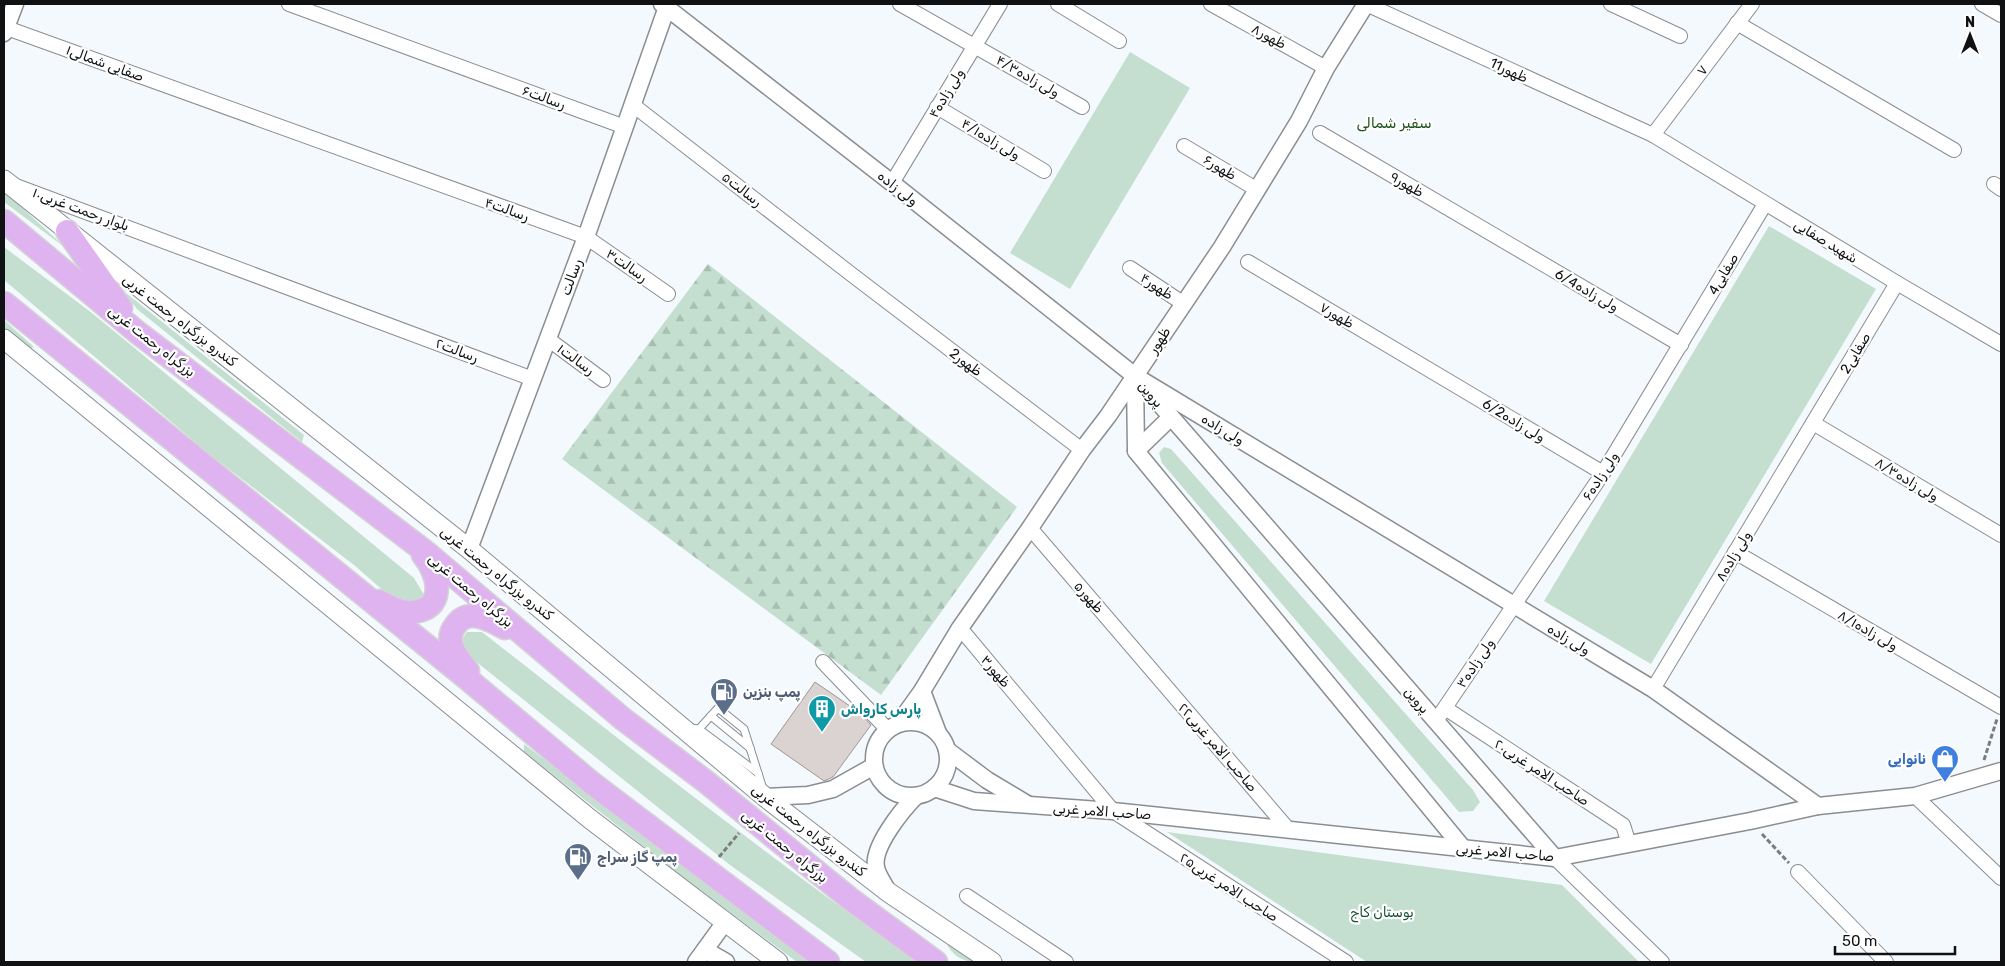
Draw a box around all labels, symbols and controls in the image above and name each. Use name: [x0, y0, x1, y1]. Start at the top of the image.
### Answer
north arrow: [1945, 10, 1995, 60]
text: N: [1965, 14, 1975, 31]
street label: ظهور۸: [1248, 20, 1289, 53]
street label: صفایی شمالی۱: [64, 42, 146, 85]
street label: ولی زاده۴/۳: [993, 51, 1063, 101]
street label: 11ظهور: [1487, 54, 1531, 87]
street label: ۷: [1693, 62, 1712, 79]
street label: ولی زاده۴: [925, 65, 968, 121]
street label: رسالت۶: [520, 82, 568, 113]
district label: سفیر شمالی: [1356, 114, 1432, 132]
street label: ولی زاده۴/۱: [958, 115, 1023, 164]
street label: ظهور۶: [1200, 151, 1240, 184]
street label: ولی زاده: [874, 167, 921, 210]
street label: رسالت۵: [718, 168, 765, 210]
street label: ظهور۹: [1387, 168, 1427, 201]
street label: بلوار رحمت غربی۱۰: [30, 184, 131, 235]
street label: رسالت۴: [482, 194, 531, 225]
street label: شهید صفایی: [1791, 216, 1861, 267]
street label: رسالت۳: [603, 245, 651, 286]
street label: 4صفایی: [1704, 250, 1742, 298]
street label: رسالت: [557, 257, 586, 298]
street label: 6/4ولی زاده: [1552, 265, 1622, 316]
street label: ظهور۴: [1137, 269, 1177, 304]
street label: کندرو بزرگراه رحمت غربی: [120, 270, 240, 370]
street label: ظهور۷: [1316, 299, 1357, 332]
street label: بزرگراه رحمت غربی: [105, 302, 199, 380]
street label: ظهور: [1144, 324, 1174, 358]
street label: 2صفایی: [1837, 330, 1874, 377]
street label: رسالت۲: [433, 335, 481, 366]
street label: رسالت۱: [554, 340, 598, 379]
street label: 2ظهور: [946, 345, 985, 380]
street label: پروین: [1134, 378, 1167, 412]
street label: 6/2ولی زاده: [1479, 395, 1548, 446]
street label: ولی زاده: [1198, 410, 1247, 449]
street label: ولی زاده۶: [1578, 449, 1622, 504]
street label: ولی زاده۸/۳: [1872, 454, 1942, 505]
street label: کندرو بزرگراه رحمت غربی: [437, 522, 557, 624]
street label: ولی زاده۸: [1712, 528, 1755, 585]
street label: بزرگراه رحمت غربی: [425, 549, 517, 631]
street label: ظهور۵: [1070, 578, 1107, 617]
street label: ولی زاده۸/۱: [1835, 606, 1901, 655]
street label: ولی زاده: [1544, 620, 1593, 659]
street label: ولی زاده۳: [1453, 635, 1498, 691]
street label: ظهور۳: [977, 652, 1014, 691]
fuel station icon: پمپ بنزین: [709, 677, 739, 716]
place label: پمپ بنزین: [743, 684, 801, 702]
street label: پروین: [1400, 684, 1433, 718]
building icon: پارس کارواش: [807, 694, 837, 733]
street label: صاحب الامر غربی٢٢: [1174, 699, 1261, 795]
place label: پارس کارواش: [841, 701, 921, 719]
street label: صاحب الامر غربی۲۰: [1491, 735, 1593, 810]
shop icon: نانوایی: [1930, 744, 1960, 783]
place label: نانوایی: [1888, 751, 1926, 768]
street label: کندرو بزرگراه رحمت غربی: [749, 780, 869, 880]
street label: صاحب الامر غربی: [1052, 800, 1152, 823]
street label: بزرگراه رحمت غربی: [739, 806, 831, 886]
street label: صاحب الامر غربی: [1455, 840, 1555, 865]
fuel station icon: پمپ گاز سراج: [563, 842, 593, 881]
place label: پمپ گاز سراج: [597, 849, 677, 867]
street label: صاحب الامر غربی۲۵: [1176, 849, 1281, 926]
park label: بوستان کاج: [1350, 904, 1414, 923]
scale bar: [1835, 924, 1955, 956]
text: 50 m: [1842, 932, 1877, 950]

